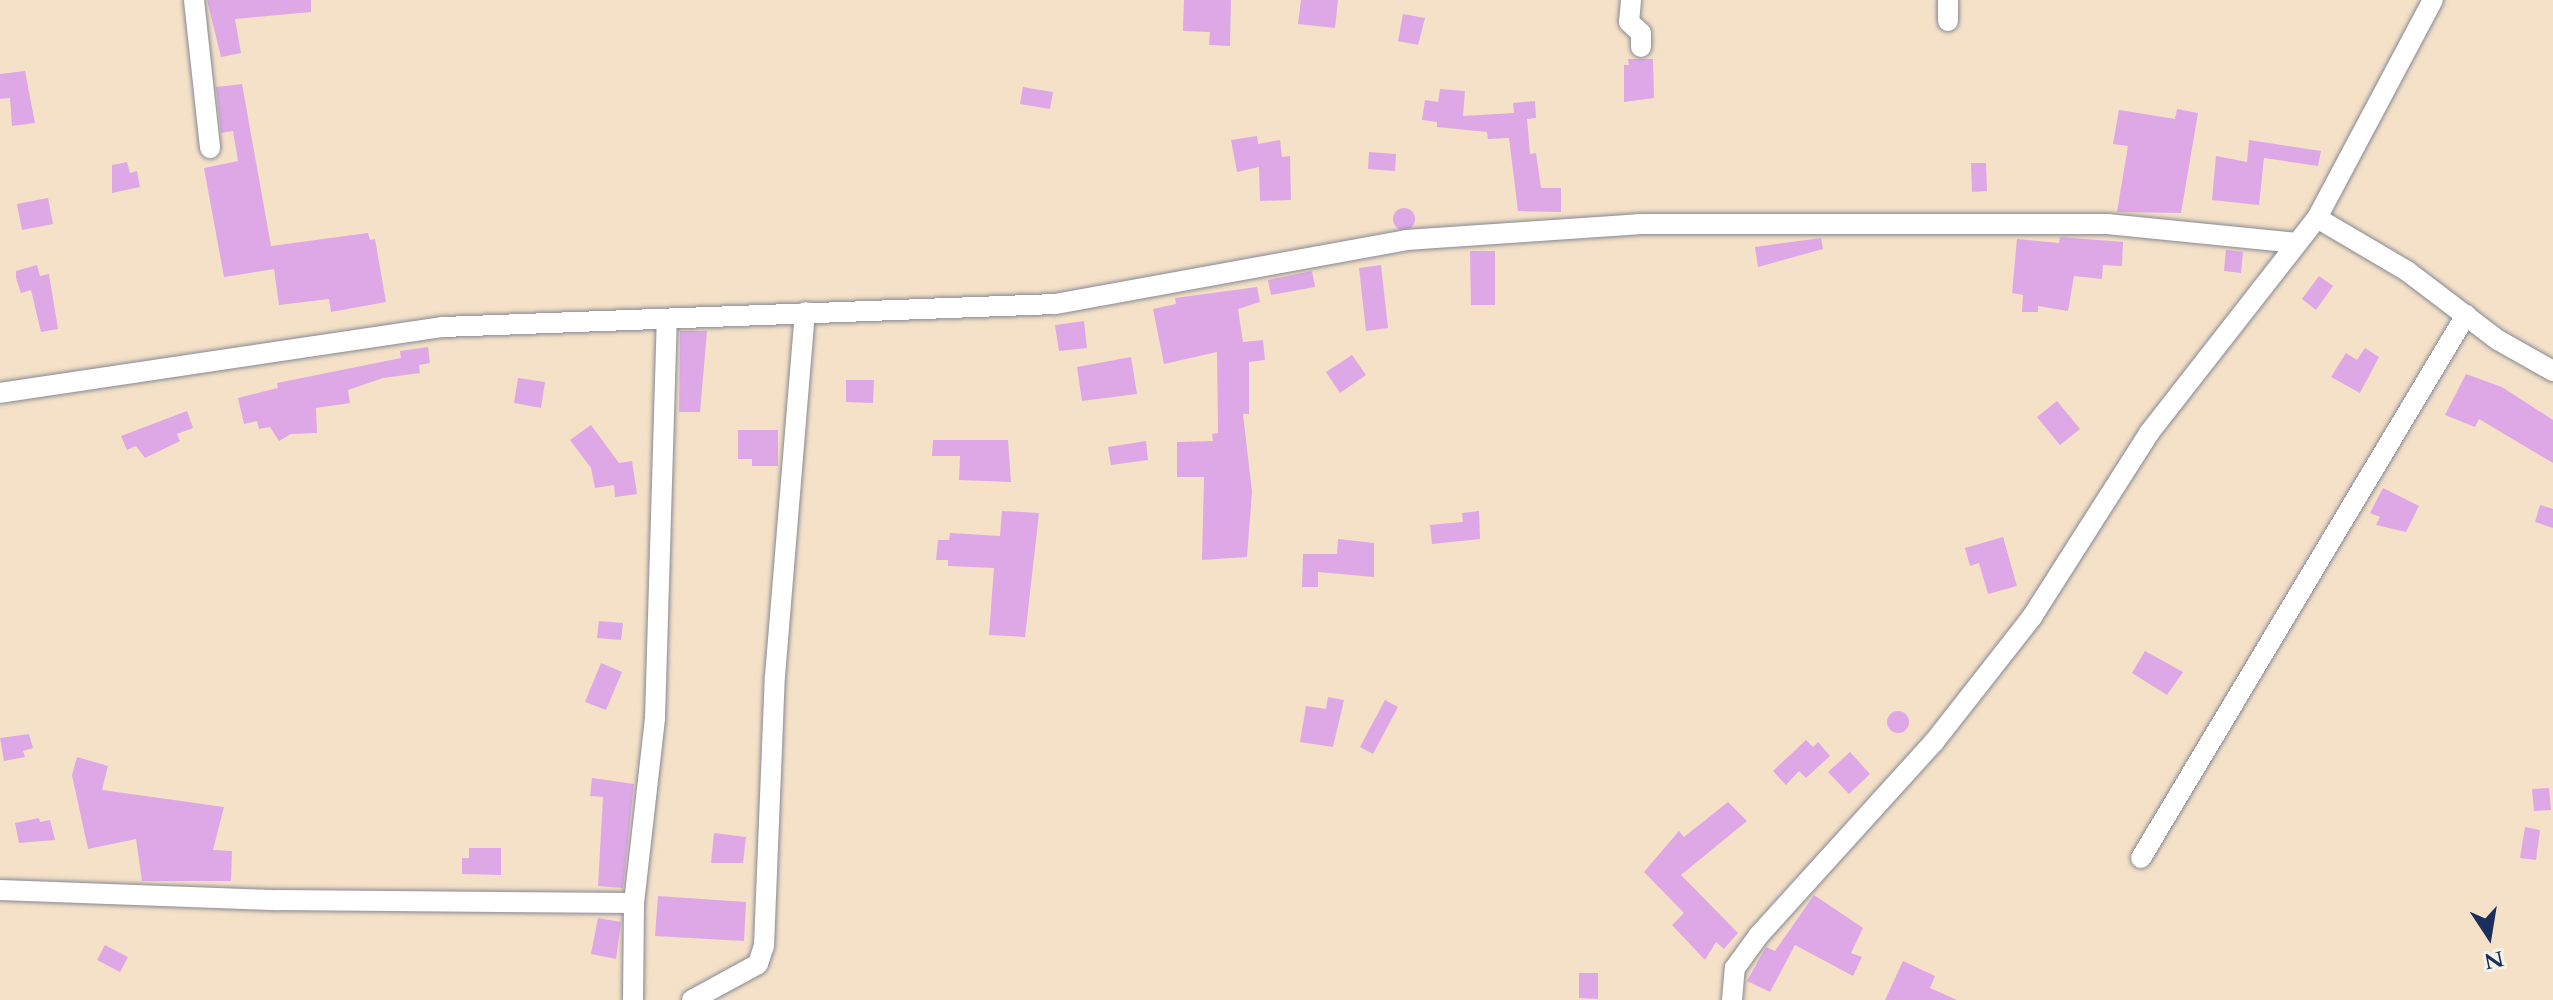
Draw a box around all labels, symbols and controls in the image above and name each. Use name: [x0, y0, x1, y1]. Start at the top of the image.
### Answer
north arrow: [2449, 896, 2529, 976]
text: N: [2482, 943, 2506, 976]

